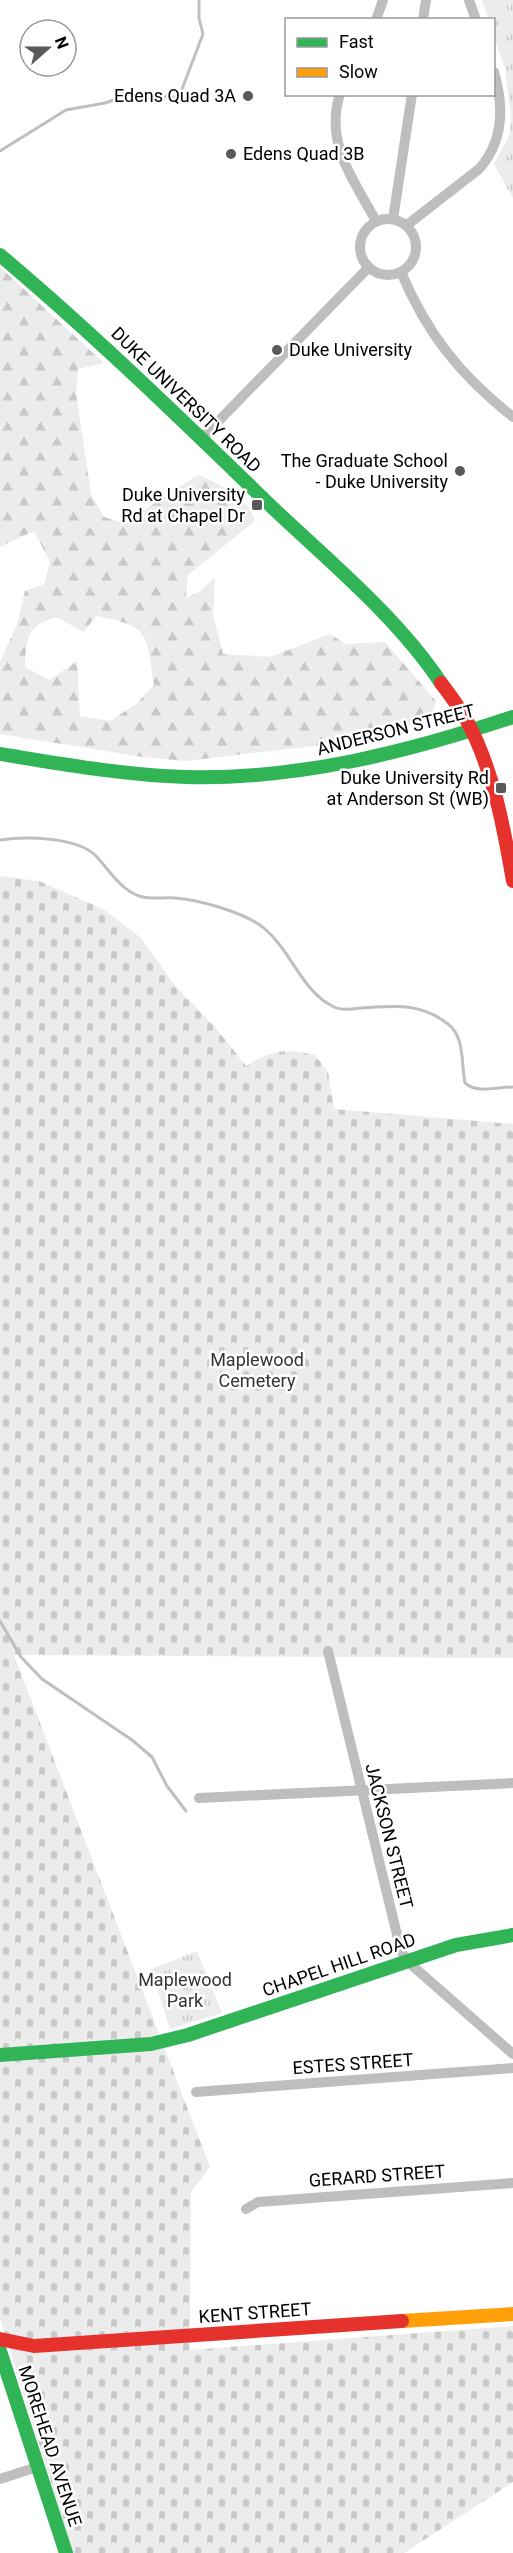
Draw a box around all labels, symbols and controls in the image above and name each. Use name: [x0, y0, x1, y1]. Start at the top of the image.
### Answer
north arrow: [18, 18, 78, 78]
legend: [285, 18, 495, 96]
text: Fast: [339, 31, 374, 52]
text: N: [51, 34, 72, 51]
text: Slow: [339, 61, 378, 82]
place label: Edens Quad 3A: [114, 85, 236, 106]
marker: Edens Quad 3A: [241, 89, 255, 103]
place label: Edens Quad 3B: [243, 143, 365, 164]
marker: Edens Quad 3B: [224, 147, 238, 161]
street label: DUKE UNIVERSITY ROAD: [107, 323, 266, 477]
place label: Duke University: [289, 339, 412, 360]
marker: Duke University: [270, 343, 284, 357]
place label: The Graduate School - Duke University: [281, 450, 448, 492]
marker: The Graduate School - Duke University: [453, 464, 467, 478]
place label: Duke University Rd at Chapel Dr: [121, 484, 245, 526]
marker: Duke University Rd at Chapel Dr: [250, 498, 264, 512]
street label: ANDERSON STREET: [315, 700, 477, 759]
place label: Duke University Rd at Anderson St (WB): [327, 767, 489, 810]
marker: Duke University Rd at Anderson St (WB): [494, 781, 508, 795]
park label: Maplewood Cemetery: [210, 1349, 304, 1391]
street label: JACKSON STREET: [361, 1761, 418, 1911]
street label: CHAPEL HILL ROAD: [259, 1928, 418, 2001]
park label: Maplewood Park: [138, 1969, 232, 2011]
street label: ESTES STREET: [292, 2049, 414, 2078]
street label: GERARD STREET: [308, 2160, 446, 2191]
street label: KENT STREET: [198, 2298, 312, 2327]
street label: MOREHEAD AVENUE: [15, 2363, 86, 2529]

